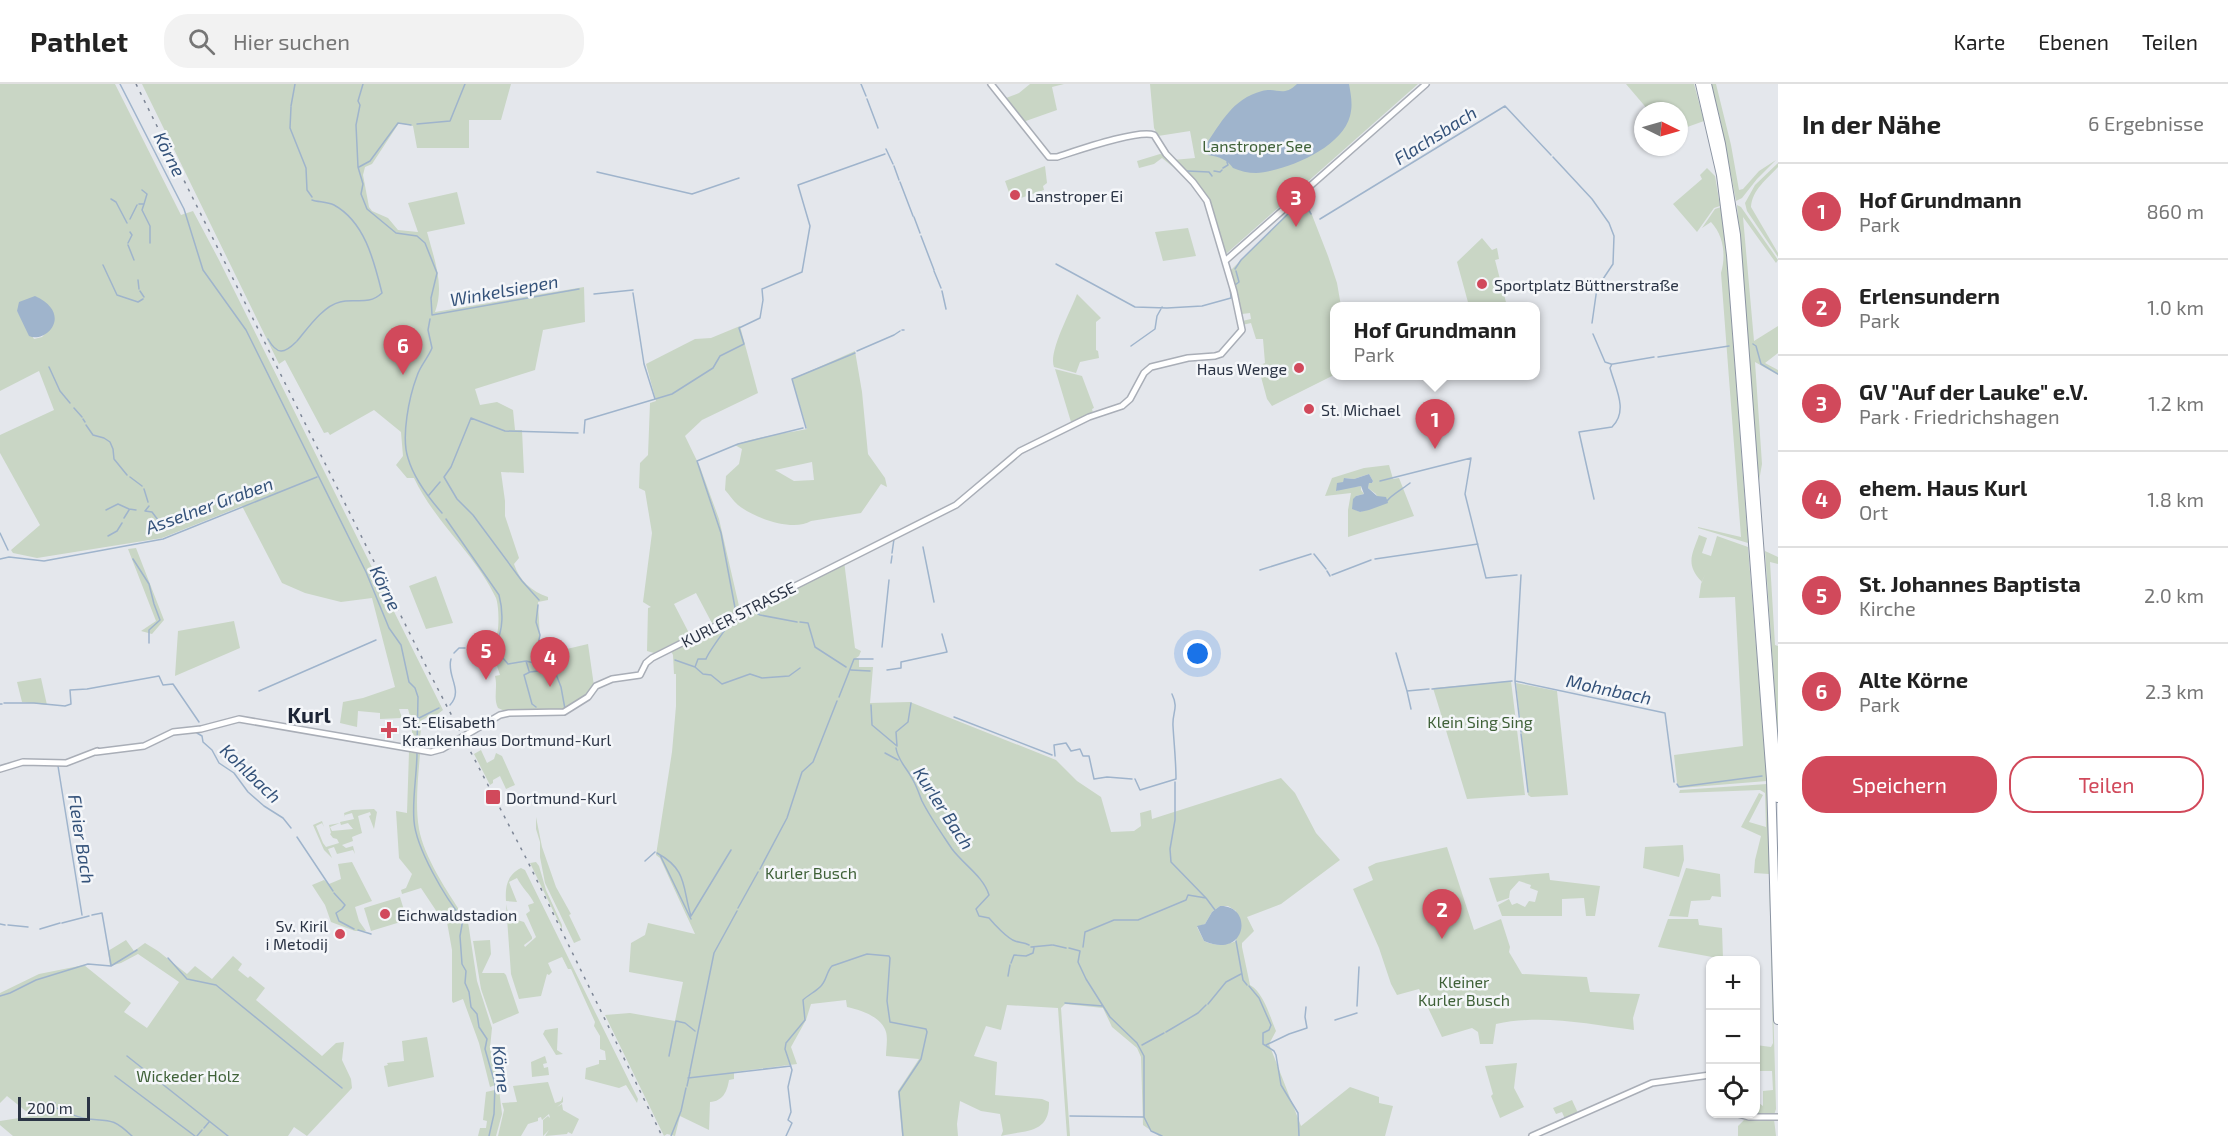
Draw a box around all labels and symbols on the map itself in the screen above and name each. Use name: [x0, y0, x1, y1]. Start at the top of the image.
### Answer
water label: Flachsbach: [1390, 101, 1480, 169]
north arrow: [1634, 102, 1688, 156]
water label: Körne: [149, 128, 191, 181]
park label: Lanstroper See: [1202, 136, 1312, 155]
pin: 3: [1276, 178, 1316, 227]
place label: Lanstroper Ei: [1027, 186, 1123, 205]
marker: Lanstroper Ei: [1008, 188, 1022, 202]
water label: Winkelsiepen: [448, 270, 560, 310]
place label: Sportplatz Büttnerstraße: [1494, 275, 1679, 294]
marker: Sportplatz Büttnerstraße: [1475, 277, 1489, 291]
pin: 6: [384, 326, 422, 375]
place label: Haus Wenge: [1197, 359, 1287, 378]
marker: Haus Wenge: [1292, 361, 1306, 375]
place label: St. Michael: [1321, 400, 1401, 419]
pin: 1: [1416, 400, 1454, 449]
marker: St. Michael: [1302, 402, 1316, 416]
water label: Asselner Graben: [141, 472, 276, 539]
water label: Körne: [366, 562, 406, 615]
street label: KURLER STRASSE: [678, 577, 798, 651]
pin: 5: [466, 630, 506, 680]
pin: 4: [530, 638, 570, 687]
your location: [1183, 639, 1212, 668]
water label: Mohnbach: [1564, 669, 1654, 709]
district label: Kurl: [287, 701, 332, 727]
place label: St.-Elisabeth Krankenhaus Dortmund-Kurl: [402, 712, 612, 749]
park label: Klein Sing Sing: [1427, 712, 1533, 731]
marker: St.-Elisabeth Krankenhaus Dortmund-Kurl: [380, 721, 398, 739]
water label: Kohlbach: [216, 739, 286, 807]
water label: Kurler Bach: [909, 762, 979, 854]
marker: Dortmund-Kurl: [484, 788, 502, 806]
place label: Dortmund-Kurl: [506, 788, 617, 807]
water label: Fleier Bach: [64, 793, 100, 885]
park label: Kurler Busch: [765, 863, 857, 882]
pin: 2: [1422, 890, 1462, 939]
place label: Eichwaldstadion: [397, 905, 517, 924]
marker: Eichwaldstadion: [378, 907, 392, 921]
place label: Sv. Kiril i Metodij: [266, 916, 328, 954]
marker: Sv. Kiril i Metodij: [333, 927, 347, 941]
park label: Kleiner Kurler Busch: [1418, 972, 1510, 1009]
water label: Körne: [488, 1044, 516, 1094]
park label: Wickeder Holz: [136, 1066, 240, 1085]
scale bar: [18, 1094, 90, 1122]

